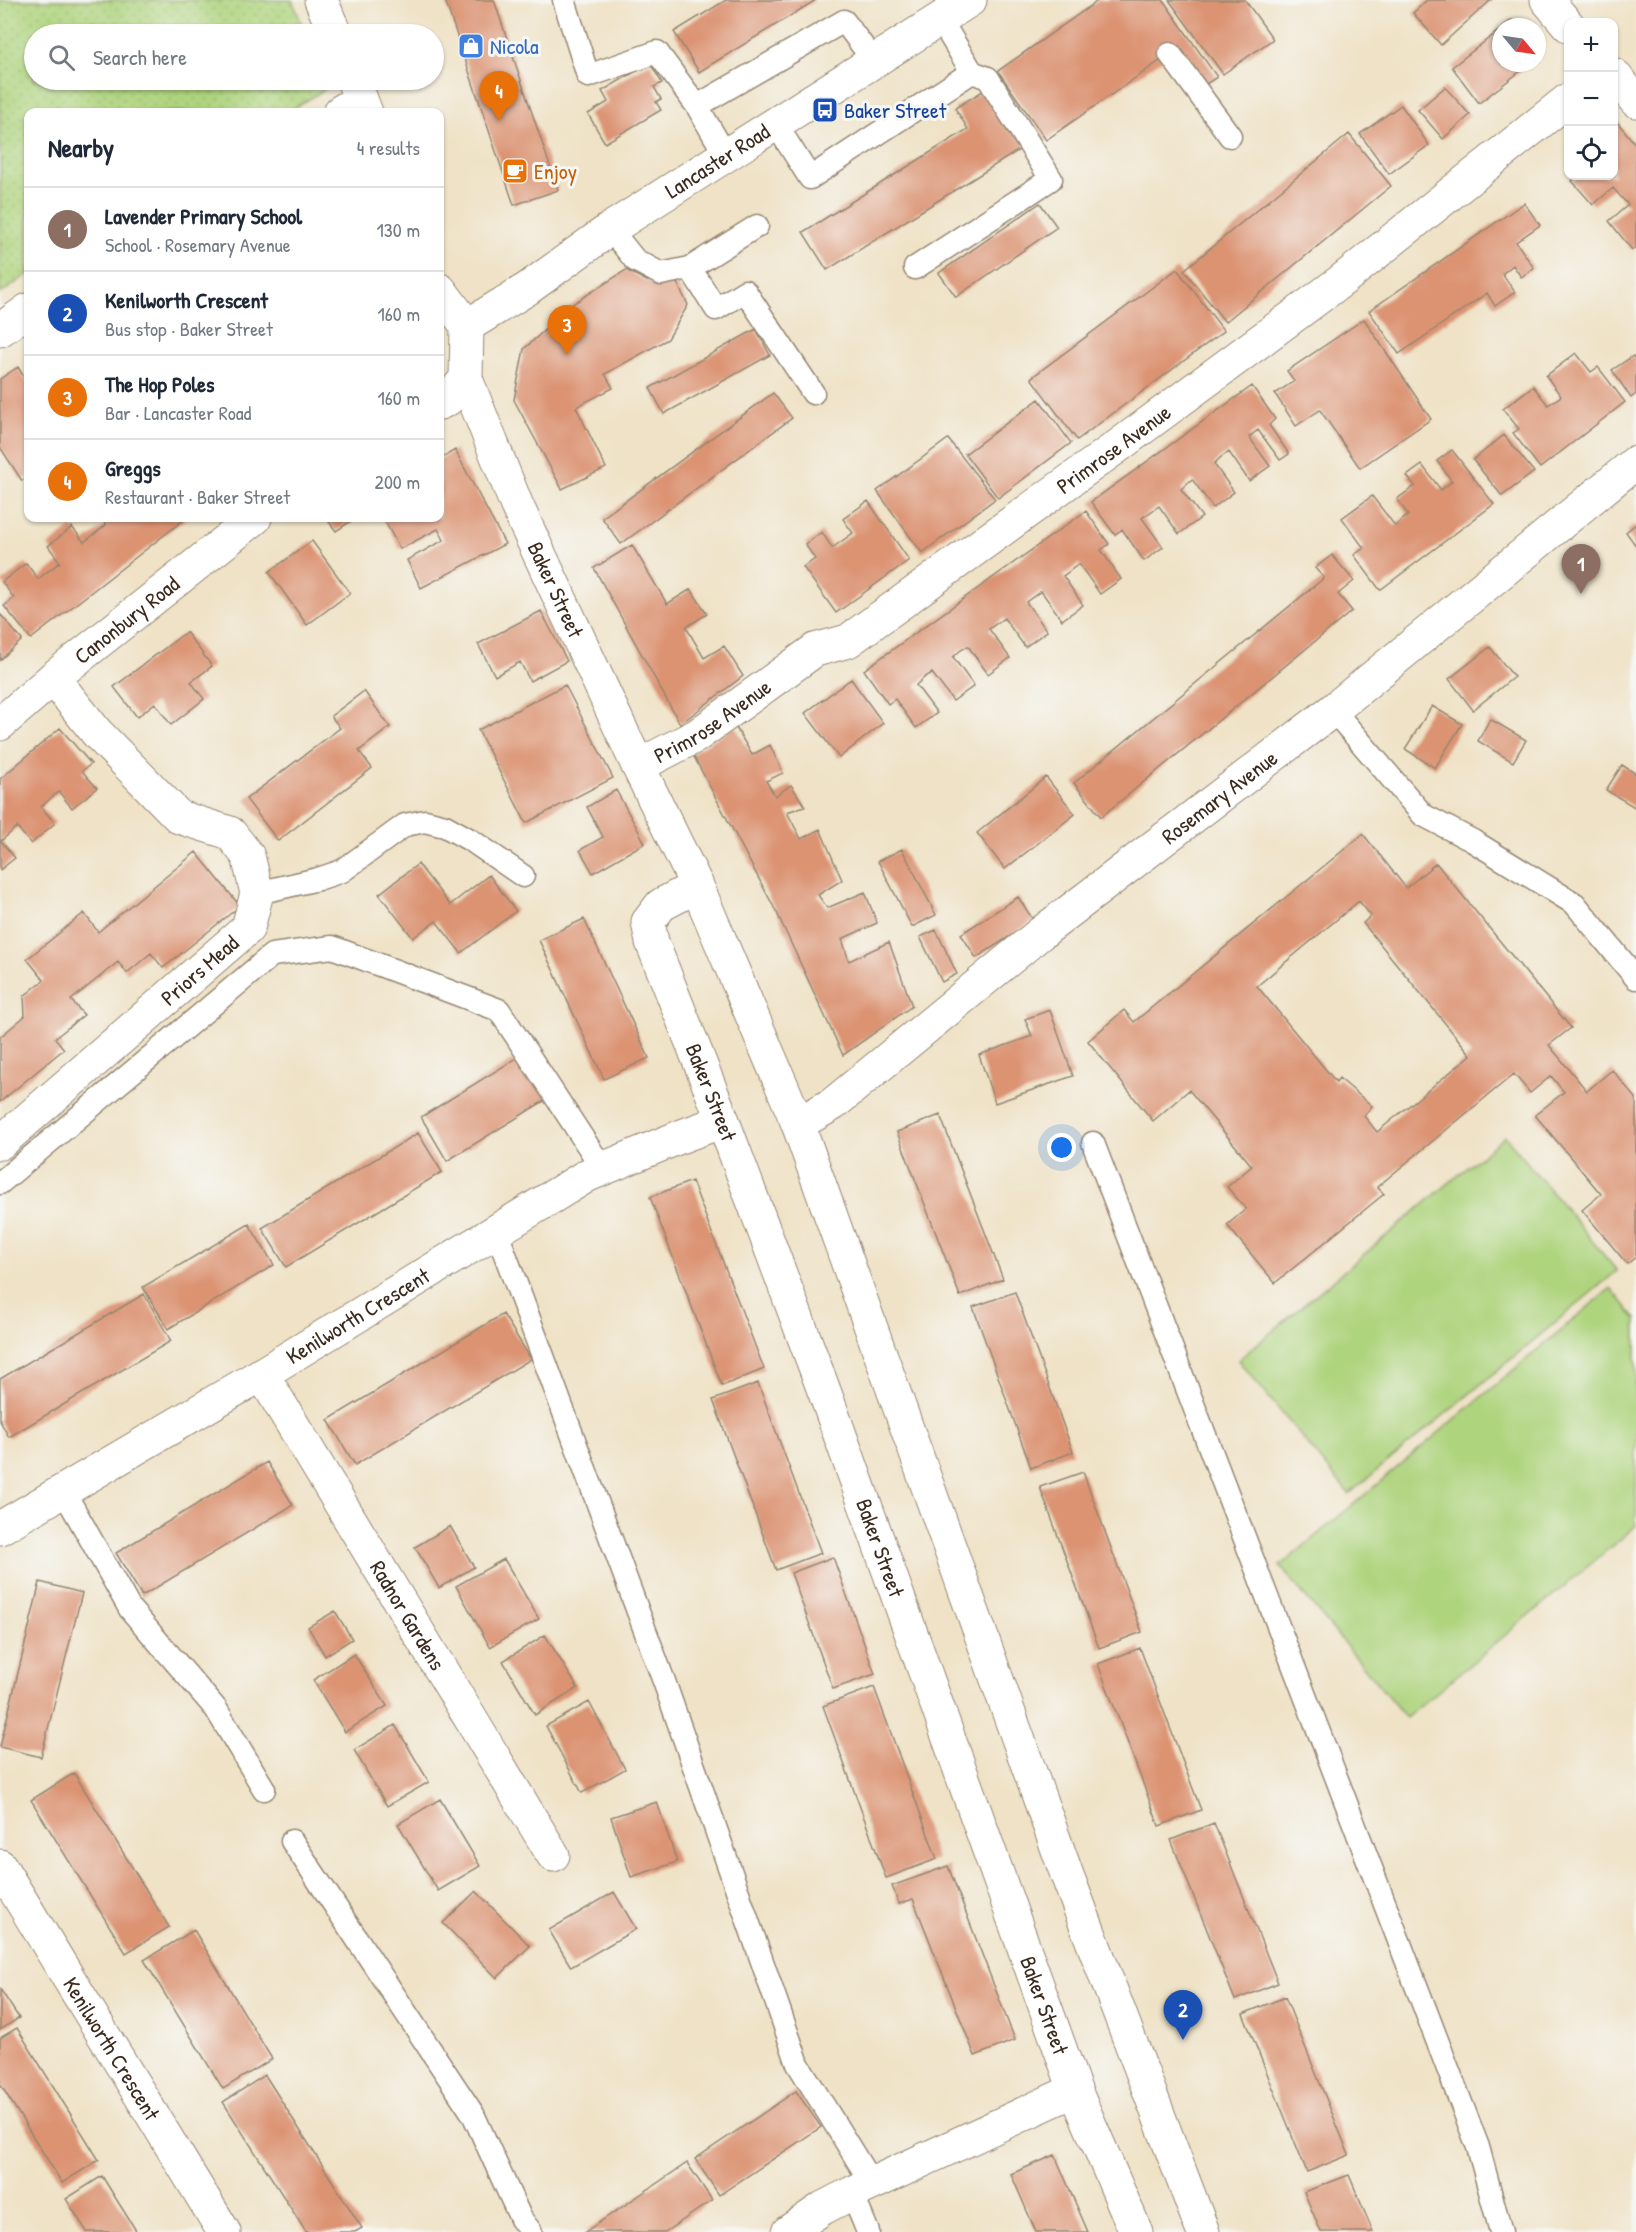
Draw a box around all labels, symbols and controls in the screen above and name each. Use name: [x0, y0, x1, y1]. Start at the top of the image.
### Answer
north arrow: [1492, 18, 1546, 72]
map controls: [1564, 18, 1618, 180]
button: +: [1564, 18, 1618, 72]
search box: [24, 24, 444, 90]
shop icon: Nicola: [456, 31, 486, 61]
place label: Nicola: [490, 31, 539, 61]
icon: search: [45, 41, 78, 74]
text: Search here: [93, 42, 187, 72]
pin: 4: [480, 72, 518, 121]
button: −: [1564, 72, 1618, 126]
bus stop icon: Baker Street: [810, 95, 840, 125]
place label: Baker Street: [844, 95, 947, 125]
street label: Lancaster Road: [659, 116, 776, 205]
button: locate: [1564, 126, 1618, 180]
text: Nearby: [48, 130, 114, 165]
text: 4 results: [357, 134, 420, 161]
cafe icon: Enjoy: [500, 156, 530, 186]
place label: Enjoy: [534, 156, 577, 186]
text: Lavender Primary School: [105, 201, 302, 231]
text: 1: [64, 216, 71, 243]
text: 130 m: [377, 216, 420, 243]
text: School · Rosemary Avenue: [105, 231, 291, 258]
text: Kenilworth Crescent: [105, 285, 268, 315]
text: 2: [63, 300, 72, 327]
text: 160 m: [378, 300, 420, 327]
pin: 3: [548, 306, 586, 355]
text: Bus stop · Baker Street: [105, 315, 273, 342]
text: The Hop Poles: [105, 369, 215, 399]
text: 3: [63, 384, 72, 411]
text: 160 m: [378, 384, 420, 411]
street label: Primrose Avenue: [1050, 397, 1177, 501]
text: Bar · Lancaster Road: [105, 399, 251, 426]
text: Greggs: [105, 453, 161, 483]
text: 4: [64, 468, 71, 495]
text: 200 m: [375, 468, 420, 495]
text: Restaurant · Baker Street: [105, 483, 290, 510]
street label: Baker Street: [521, 537, 591, 643]
pin: 1: [1562, 544, 1600, 594]
street label: Canonbury Road: [68, 569, 186, 671]
street label: Primrose Avenue: [649, 672, 777, 770]
street label: Rosemary Avenue: [1155, 743, 1284, 851]
street label: Priors Mead: [154, 928, 245, 1012]
street label: Baker Street: [679, 1039, 744, 1146]
your location: [1047, 1133, 1076, 1162]
street label: Kenilworth Crescent: [280, 1260, 435, 1371]
street label: Baker Street: [849, 1494, 912, 1602]
street label: Radnor Gardens: [363, 1555, 453, 1676]
street label: Baker Street: [1013, 1952, 1076, 2059]
street label: Kenilworth Crescent: [56, 1971, 167, 2126]
pin: 2: [1164, 1990, 1202, 2040]

